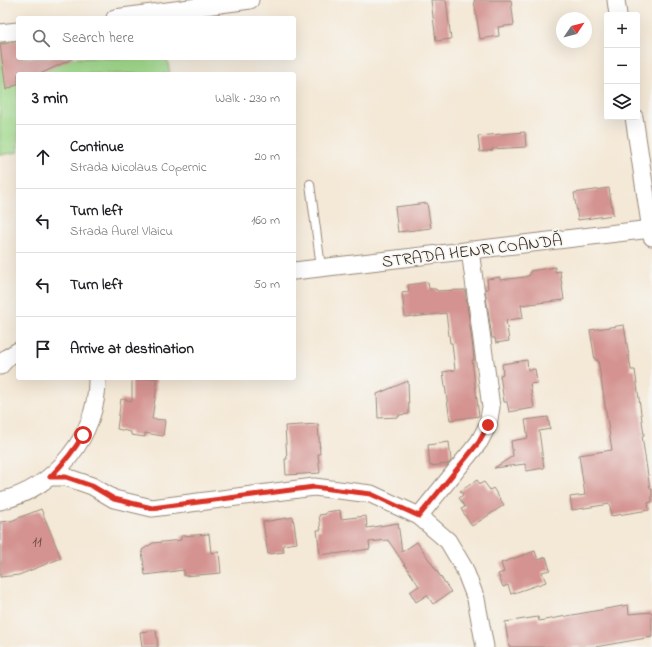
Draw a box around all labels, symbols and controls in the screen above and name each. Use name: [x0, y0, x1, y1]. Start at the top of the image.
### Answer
north arrow: [556, 12, 592, 48]
map controls: [604, 12, 640, 120]
button: +: [604, 12, 640, 48]
search box: [16, 16, 296, 60]
icon: search: [30, 27, 52, 49]
text: Search here: [62, 27, 134, 49]
button: −: [604, 48, 640, 84]
button: layers: [604, 84, 640, 120]
text: 3 min: [32, 86, 68, 111]
text: Walk · 230 m: [215, 89, 280, 108]
text: Continue: [70, 136, 124, 158]
icon: ahead: [32, 146, 54, 168]
text: 20 m: [255, 147, 280, 166]
text: Strada Nicolaus Copernic: [70, 158, 206, 177]
text: Turn left: [70, 200, 123, 222]
icon: left: [32, 210, 54, 232]
text: 160 m: [251, 211, 280, 230]
text: Strada Aurel Vlaicu: [70, 222, 173, 241]
street label: STRADA HENRI COANDĂ: [380, 228, 564, 275]
icon: left: [32, 274, 54, 296]
text: Turn left: [70, 274, 123, 296]
text: 50 m: [254, 275, 280, 294]
icon: arrive: [32, 338, 54, 360]
text: Arrive at destination: [70, 338, 194, 360]
route end: [479, 416, 497, 434]
route start: [74, 426, 92, 444]
house number: 11: [32, 531, 42, 553]

